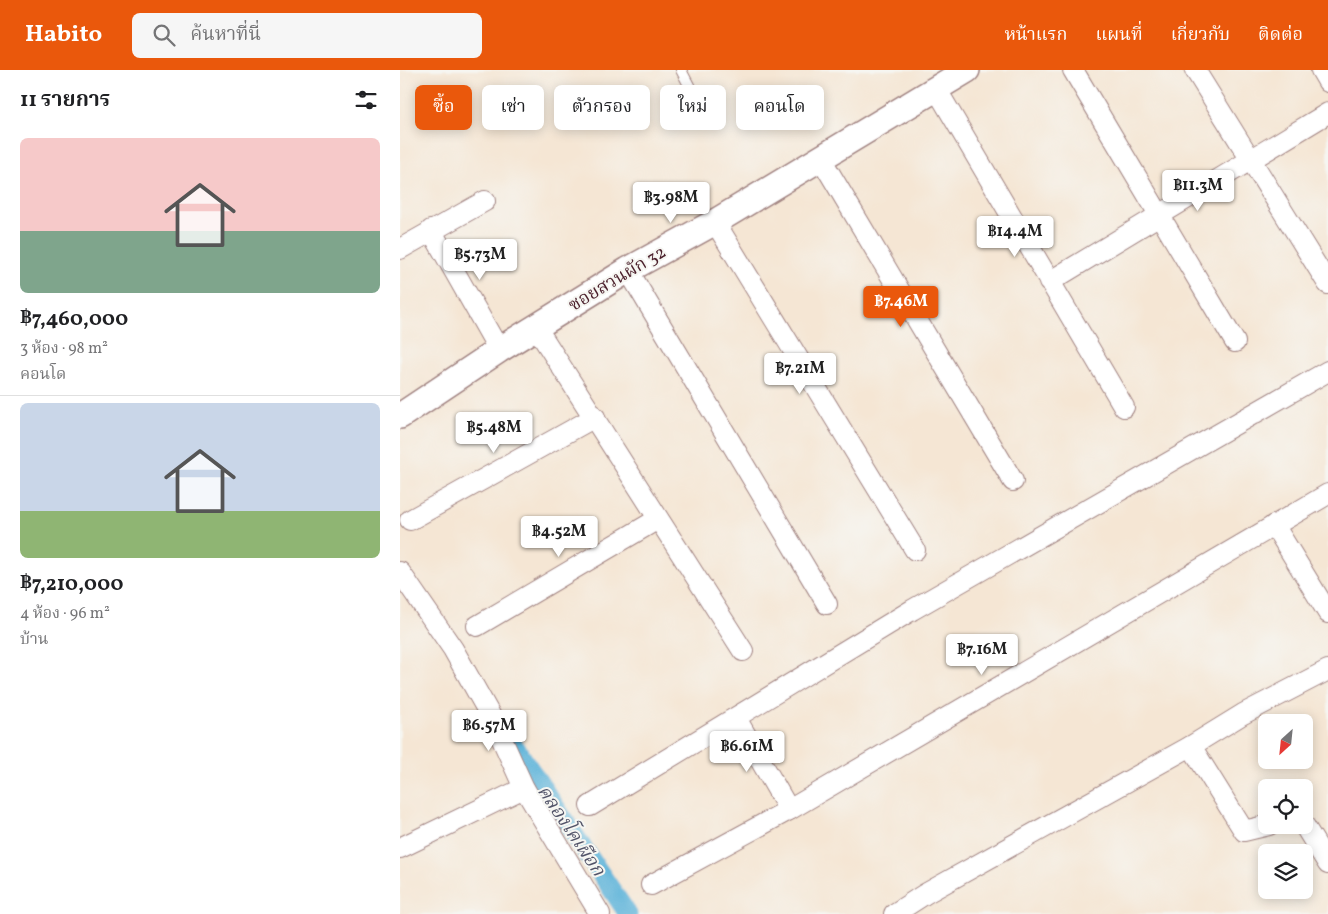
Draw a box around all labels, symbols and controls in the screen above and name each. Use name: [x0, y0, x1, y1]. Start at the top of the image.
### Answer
search box: [132, 13, 482, 58]
text: Habito: [25, 18, 102, 52]
icon: search: [150, 21, 178, 49]
text: ค้นหาที่นี่: [190, 22, 261, 48]
text: หน้าแรก: [1004, 23, 1067, 48]
text: แผนที่: [1095, 23, 1143, 48]
text: เกี่ยวกับ: [1171, 23, 1230, 48]
text: ติดต่อ: [1258, 23, 1303, 48]
chip: ซื้อ: [415, 85, 472, 130]
chip: เช่า: [482, 85, 544, 130]
chip: ตัวกรอง: [554, 85, 650, 130]
chip: ใหม่: [660, 85, 726, 130]
chip: คอนโด: [736, 85, 824, 130]
text: 11 รายการ: [20, 86, 110, 115]
icon: filters: [352, 86, 380, 114]
icon: home: [155, 170, 245, 260]
pin: ฿11.3M: [1157, 170, 1239, 212]
text: ฿11.3M: [1173, 175, 1223, 197]
pin: ฿3.98M: [630, 182, 712, 224]
text: ฿3.98M: [644, 187, 698, 209]
pin: ฿14.4M: [974, 216, 1056, 258]
text: ฿14.4M: [988, 221, 1042, 243]
pin: ฿5.73M: [439, 238, 521, 281]
street label: ซอยสวนผัก 32: [564, 240, 671, 318]
text: ฿5.73M: [454, 244, 506, 266]
pin: ฿7.46M: [860, 286, 942, 328]
text: ฿7.46M: [874, 291, 928, 313]
text: ฿7,460,000: [20, 305, 128, 334]
text: 3 ห้อง · 98 m²: [20, 338, 108, 360]
pin: ฿7.21M: [759, 352, 841, 395]
text: ฿7.21M: [775, 358, 825, 380]
text: คอนโด: [20, 364, 66, 386]
pin: ฿5.48M: [453, 412, 535, 454]
text: ฿5.48M: [467, 417, 521, 439]
icon: home: [155, 436, 245, 526]
pin: ฿4.52M: [518, 516, 600, 558]
text: ฿4.52M: [532, 521, 586, 543]
text: ฿7,210,000: [20, 570, 123, 599]
text: 4 ห้อง · 96 m²: [20, 603, 110, 625]
text: บ้าน: [20, 629, 48, 651]
pin: ฿7.16M: [941, 634, 1023, 676]
text: ฿7.16M: [957, 639, 1007, 661]
pin: ฿6.57M: [448, 710, 530, 752]
north arrow: [1258, 714, 1312, 769]
map controls: [1258, 714, 1313, 899]
text: ฿6.57M: [463, 715, 515, 737]
pin: ฿6.61M: [706, 730, 788, 773]
text: ฿6.61M: [721, 736, 773, 758]
water label: คลองโคเผือก: [530, 779, 613, 883]
button: locate: [1258, 779, 1313, 834]
button: layers: [1258, 844, 1313, 899]

